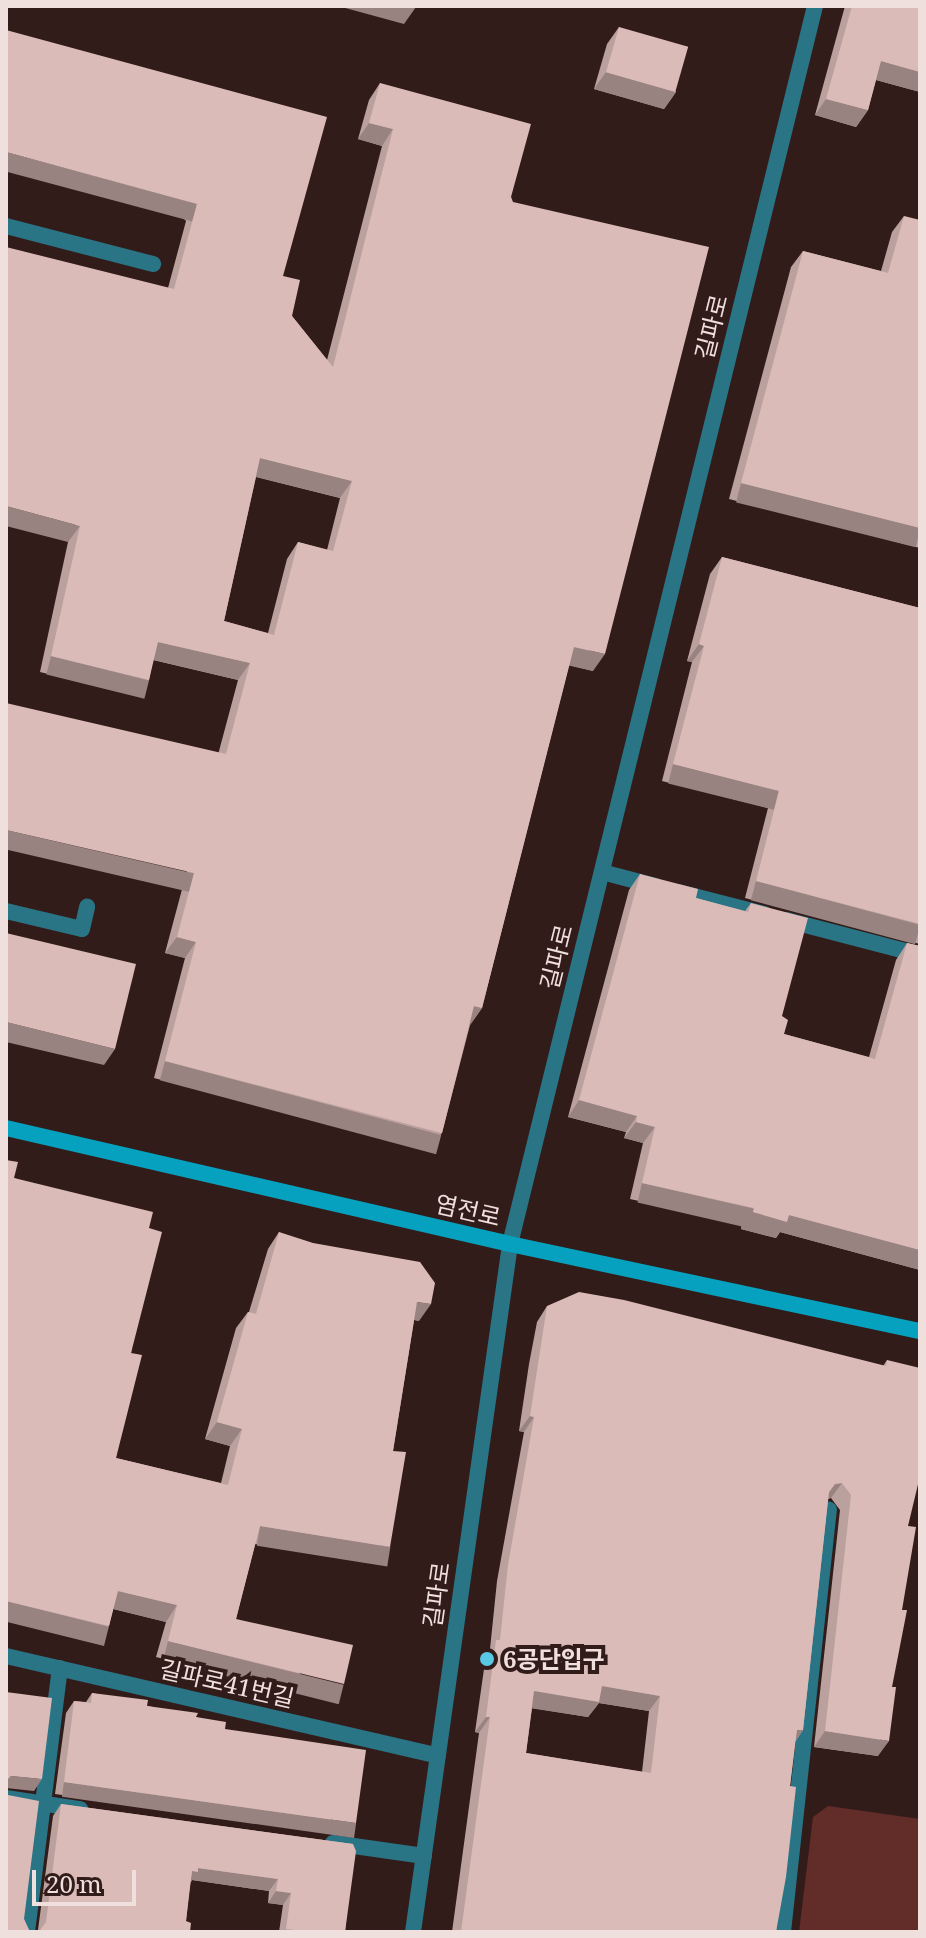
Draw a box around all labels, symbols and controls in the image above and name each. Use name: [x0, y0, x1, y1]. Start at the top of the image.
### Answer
street label: 길파로: [689, 291, 733, 363]
street label: 길파로: [534, 921, 578, 993]
street label: 염전로: [432, 1189, 504, 1231]
street label: 길파로: [417, 1560, 455, 1630]
place label: 6공단입구: [503, 1645, 605, 1673]
marker: 6공단입구: [478, 1650, 496, 1668]
street label: 길파로41번길: [157, 1654, 297, 1712]
scale bar: [36, 1854, 140, 1904]
text: 20 m: [46, 1867, 102, 1900]

